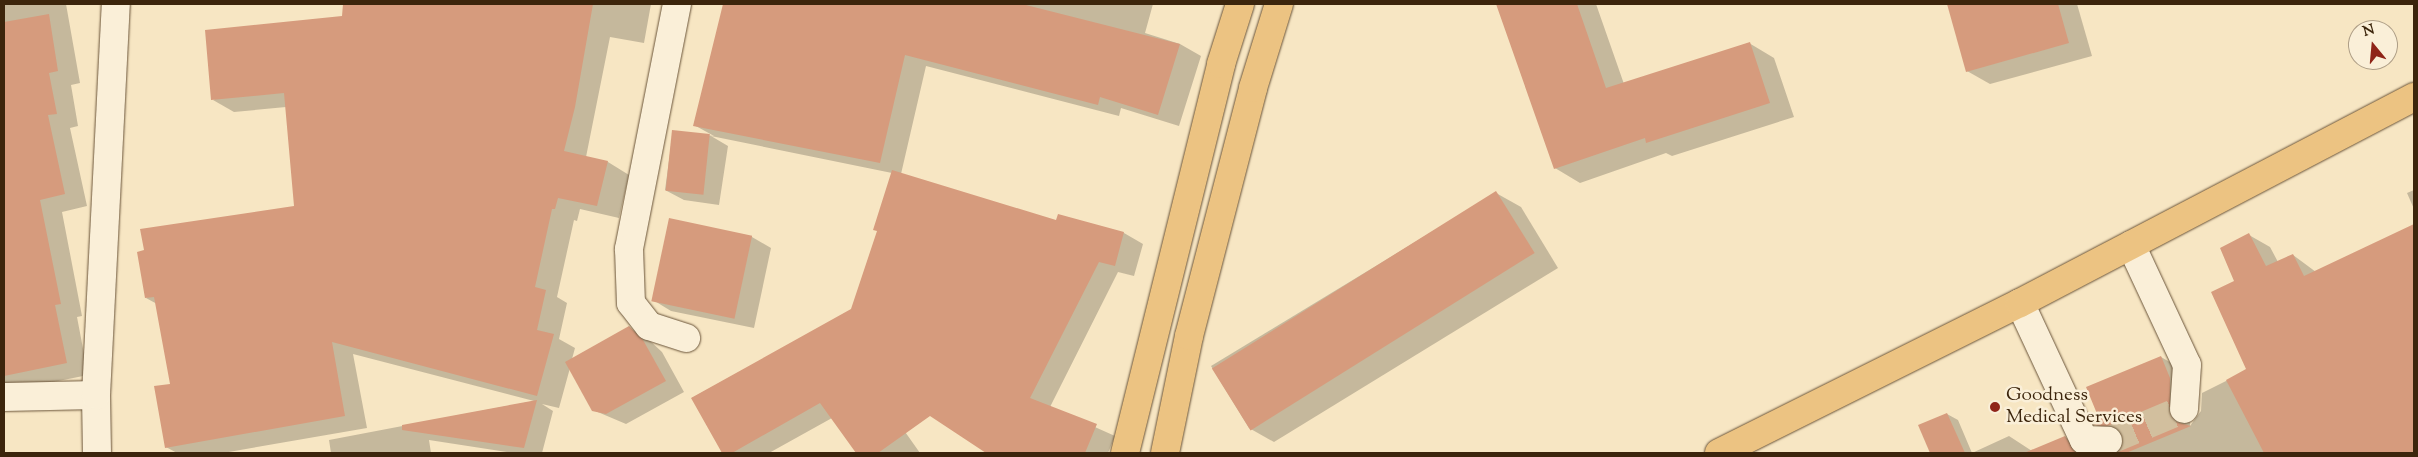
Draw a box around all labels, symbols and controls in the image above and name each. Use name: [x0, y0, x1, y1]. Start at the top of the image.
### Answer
north arrow: [2348, 20, 2398, 70]
text: N: [2361, 20, 2377, 43]
place label: Goodness Medical Services: [2006, 385, 2142, 429]
marker: Goodness Medical Services: [1988, 400, 2002, 414]

